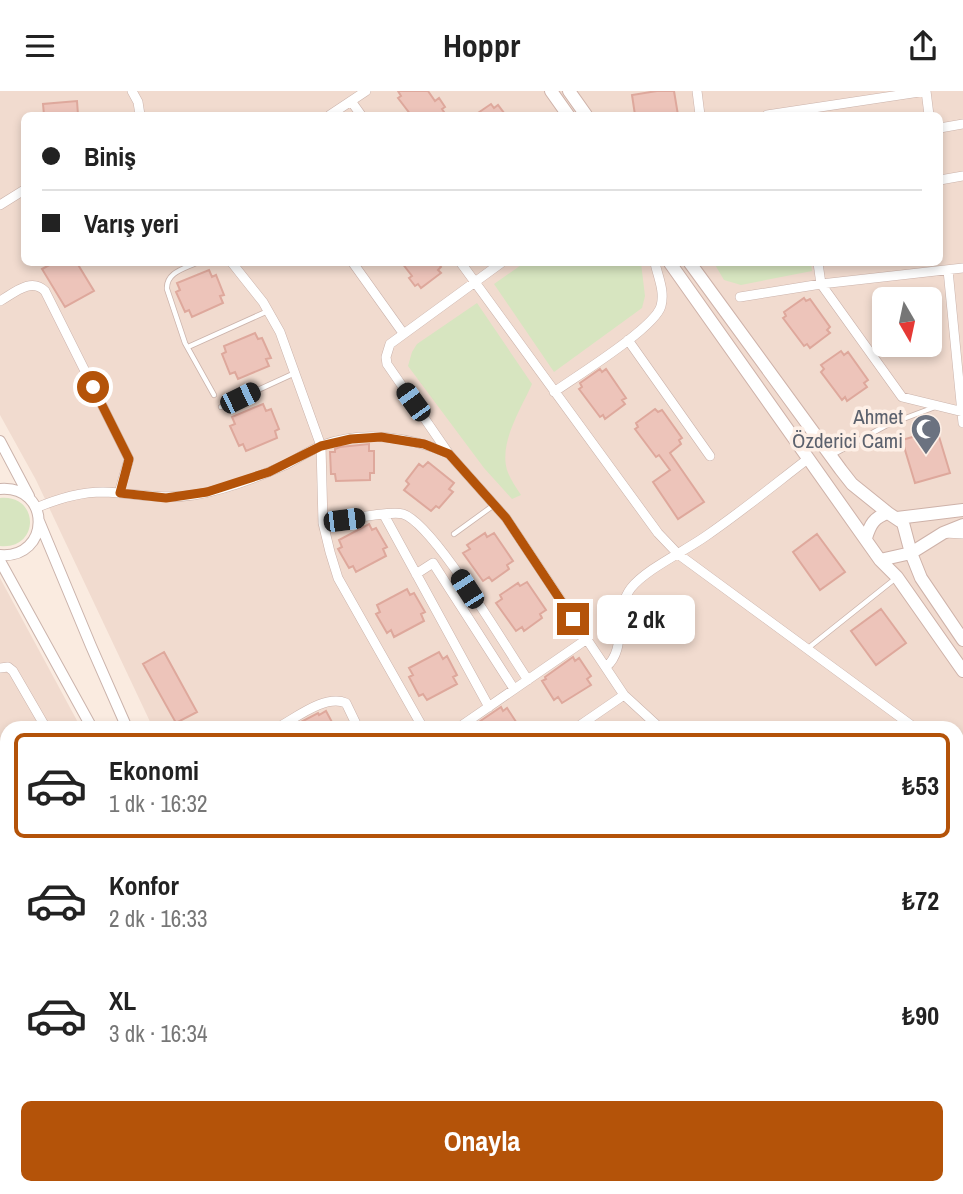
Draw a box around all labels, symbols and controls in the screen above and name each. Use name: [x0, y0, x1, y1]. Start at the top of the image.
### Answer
text: Hoppr: [443, 24, 520, 67]
icon: menu: [21, 27, 59, 65]
icon: share: [904, 27, 942, 65]
text: Biniş: [84, 139, 136, 174]
text: Varış yeri: [84, 206, 179, 241]
north arrow: [872, 287, 942, 357]
map controls: [872, 287, 942, 357]
route start: [77, 371, 109, 403]
car: [217, 379, 264, 417]
car: [393, 379, 434, 425]
place label: Ahmet Özderici Cami: [792, 402, 903, 455]
mosque icon: Ahmet Özderici Cami: [909, 412, 943, 456]
car: [322, 507, 367, 533]
car: [447, 566, 488, 612]
callout: 2 dk: [598, 595, 696, 643]
route end: [557, 603, 589, 635]
text: 2 dk: [627, 604, 665, 635]
text: Ekonomi: [109, 753, 199, 788]
icon: car: [25, 754, 88, 817]
text: ₺53: [902, 768, 939, 803]
text: 1 dk · 16:32: [109, 788, 208, 819]
text: Konfor: [109, 868, 179, 903]
icon: car: [25, 869, 88, 932]
text: ₺72: [902, 883, 939, 918]
text: 2 dk · 16:33: [109, 903, 208, 934]
text: XL: [109, 983, 136, 1018]
icon: car: [25, 984, 88, 1047]
text: ₺90: [902, 998, 939, 1033]
text: 3 dk · 16:34: [109, 1018, 208, 1049]
button: Onayla: [21, 1101, 943, 1181]

